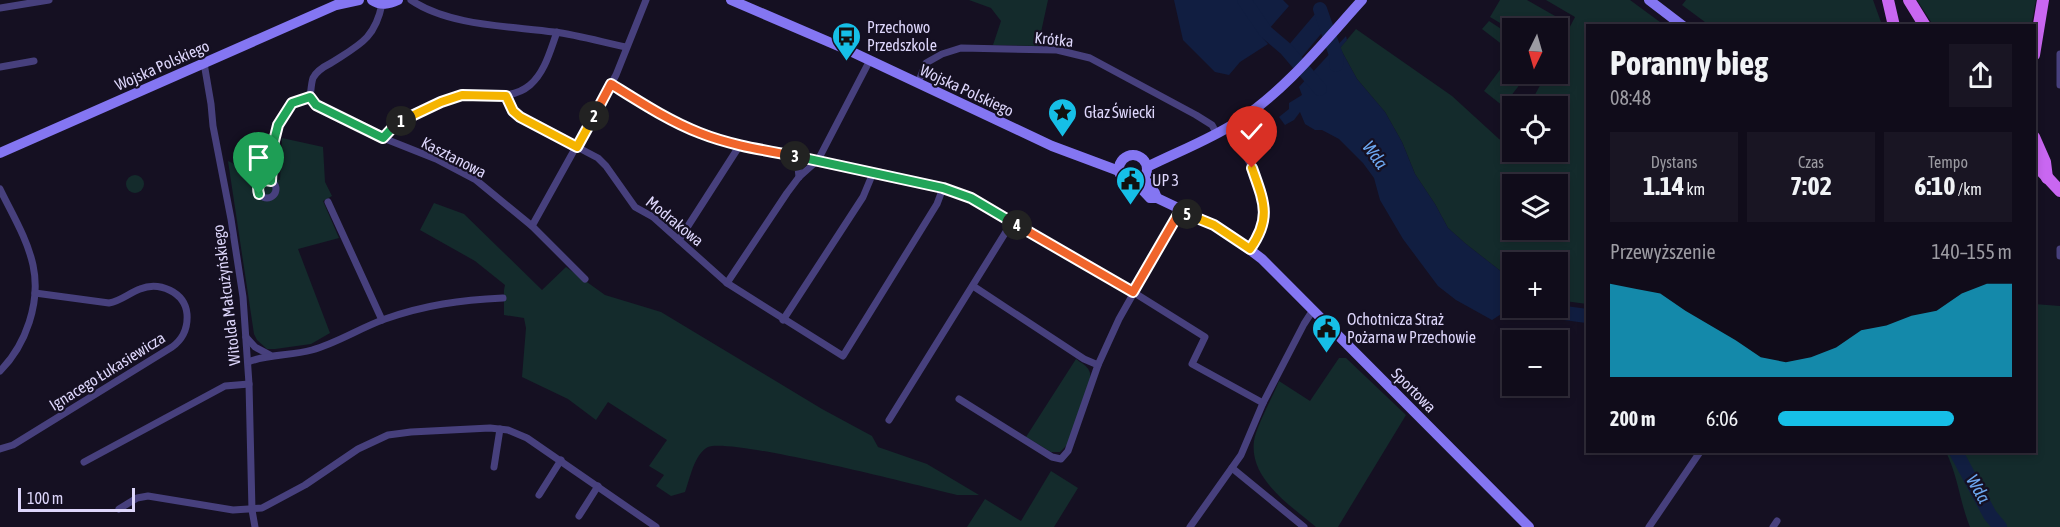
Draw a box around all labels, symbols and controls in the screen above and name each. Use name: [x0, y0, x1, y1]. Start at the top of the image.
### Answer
place label: Przechowo Przedszkole: [867, 18, 937, 54]
north arrow: [1502, 18, 1568, 84]
map controls: [1502, 18, 1568, 396]
bus stop icon: Przechowo Przedszkole: [830, 20, 862, 62]
street label: Krótka: [1034, 28, 1074, 50]
street label: Wojska Polskiego: [112, 36, 212, 95]
text: Poranny bieg: [1610, 44, 1768, 82]
button: share: [1949, 44, 2012, 107]
street label: Wojska Polskiego: [917, 60, 1017, 120]
text: 08:48: [1610, 86, 1651, 109]
place icon: Głaz Świecki: [1047, 96, 1079, 138]
button: locate: [1502, 96, 1568, 162]
pin: 2: [579, 101, 609, 131]
place label: Głaz Świecki: [1084, 102, 1155, 121]
pin: 1: [386, 106, 416, 136]
pin: [1226, 106, 1277, 168]
text: 2: [590, 107, 598, 125]
text: 1: [397, 112, 405, 130]
icon: check: [1235, 115, 1268, 148]
pin: [233, 132, 284, 194]
street label: Kasztanowa: [419, 133, 489, 181]
water label: Wda: [1358, 137, 1393, 173]
icon: arrive: [242, 141, 275, 174]
pin: 3: [780, 141, 810, 171]
text: 3: [791, 147, 799, 165]
text: Dystans: [1651, 153, 1697, 171]
text: Czas: [1798, 153, 1824, 171]
text: Tempo: [1928, 153, 1968, 171]
public building icon: UP 3: [1115, 164, 1147, 206]
place label: UP 3: [1152, 171, 1179, 189]
text: 1.14: [1643, 171, 1684, 201]
text: 7:02: [1790, 171, 1832, 201]
text: 6:10: [1914, 171, 1956, 201]
button: layers: [1502, 174, 1568, 240]
text: km: [1684, 180, 1705, 198]
text: /km: [1956, 180, 1982, 198]
street label: Modrakowa: [643, 192, 707, 250]
pin: 5: [1172, 199, 1202, 229]
text: 5: [1183, 205, 1191, 223]
pin: 4: [1002, 210, 1032, 240]
text: 4: [1013, 216, 1021, 234]
street label: Witolda Małcużyńskiego: [208, 223, 245, 366]
text: Przewyższenie: [1610, 240, 1715, 263]
text: 140–155 m: [1931, 240, 2012, 263]
button: +: [1502, 252, 1568, 318]
place label: Ochotnicza Straż Pożarna w Przechowie: [1347, 310, 1476, 346]
public building icon: Ochotnicza Straż Pożarna w Przechowie: [1310, 312, 1342, 354]
street label: Ignacego Łukasiewicza: [46, 328, 169, 415]
button: −: [1502, 330, 1568, 396]
street label: Sportowa: [1387, 364, 1440, 417]
text: 200 m: [1610, 407, 1655, 430]
text: 6:06: [1706, 407, 1738, 430]
water label: Wda: [1962, 471, 1995, 507]
scale bar: [18, 485, 135, 512]
text: 100 m: [27, 489, 63, 507]

